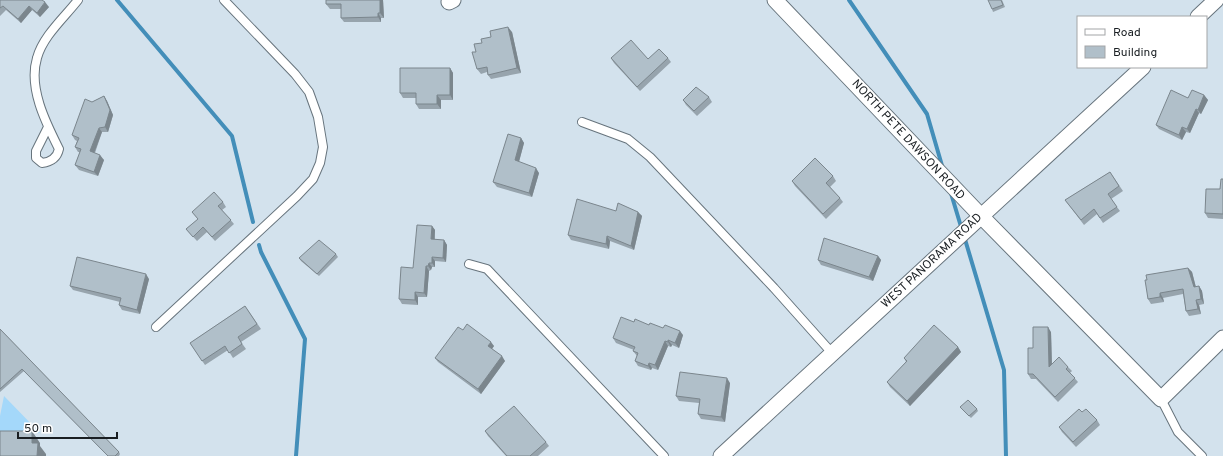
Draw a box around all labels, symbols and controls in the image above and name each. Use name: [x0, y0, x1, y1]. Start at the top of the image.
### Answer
legend: [1077, 16, 1207, 68]
text: Road: [1113, 25, 1141, 41]
text: Building: [1113, 45, 1157, 61]
street label: NORTH PETE DAWSON ROAD: [848, 76, 968, 204]
street label: WEST PANORAMA ROAD: [878, 210, 986, 312]
scale bar: [18, 414, 117, 440]
text: 50 m: [24, 421, 52, 437]

